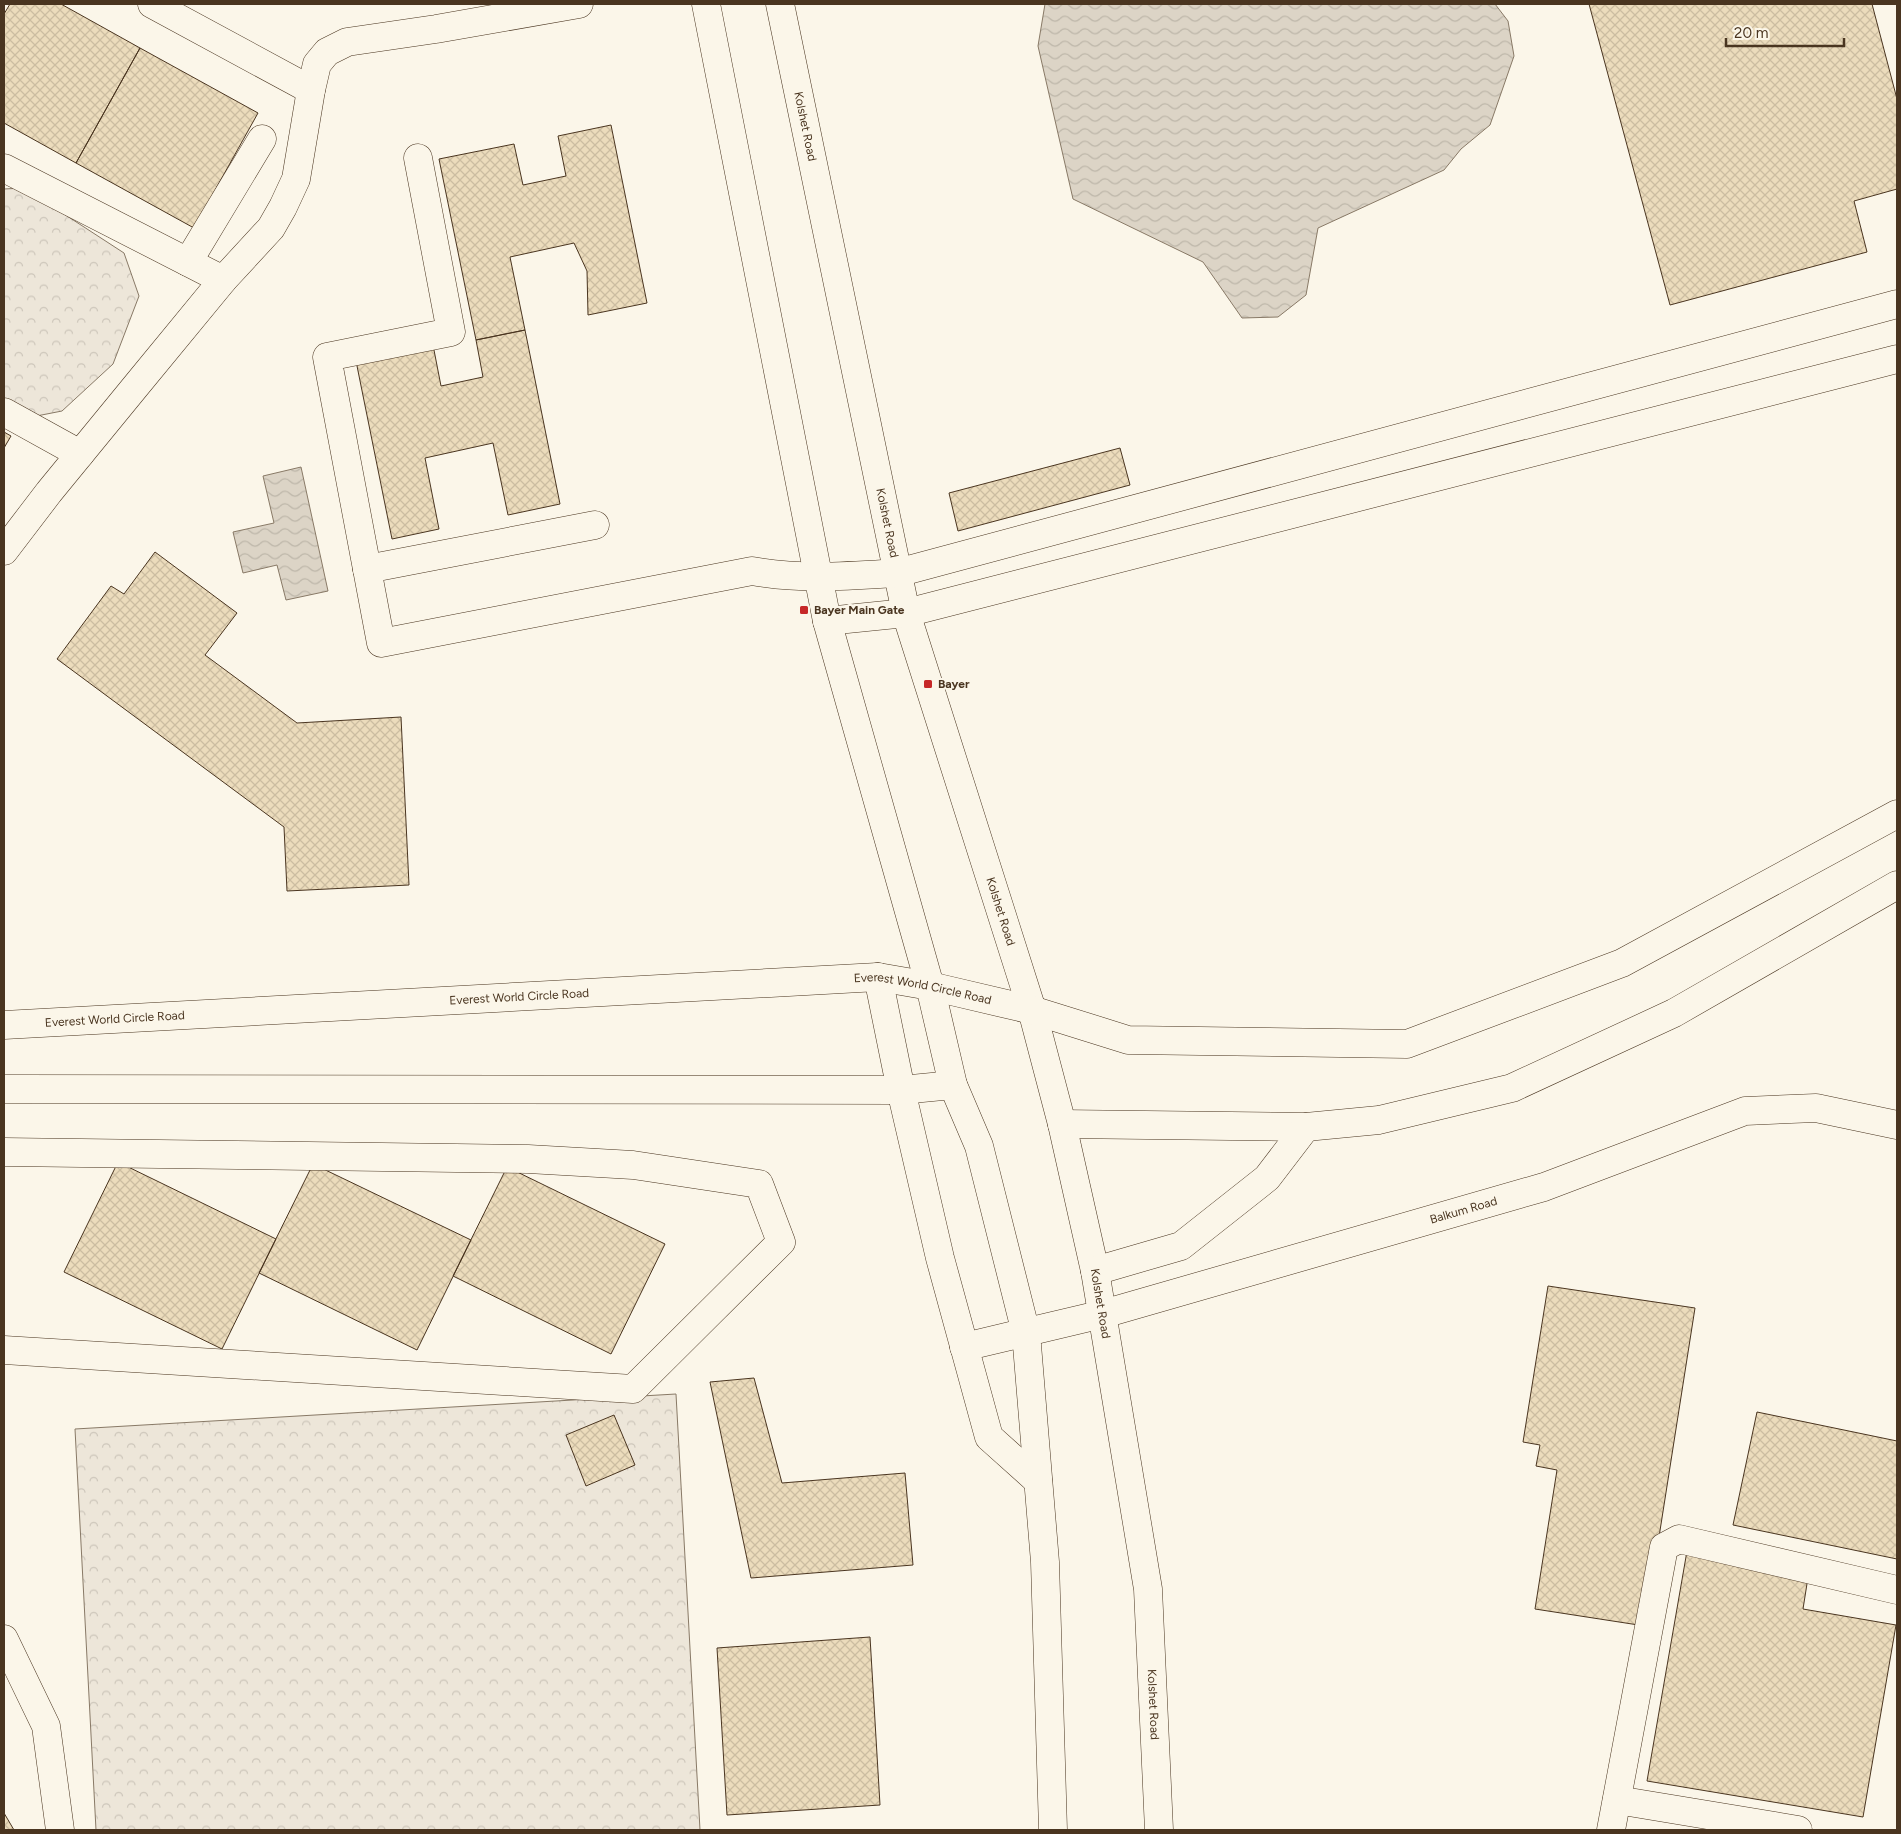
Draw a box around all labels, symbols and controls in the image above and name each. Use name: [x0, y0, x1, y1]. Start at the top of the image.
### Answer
scale bar: [1726, 15, 1844, 47]
text: 20 m: [1734, 24, 1768, 42]
street label: Kolshet Road: [791, 90, 819, 163]
street label: Kolshet Road: [873, 487, 901, 559]
place label: Bayer Main Gate: [814, 603, 905, 617]
marker: Bayer Main Gate: [798, 604, 810, 616]
place label: Bayer: [938, 677, 970, 691]
marker: Bayer: [922, 678, 934, 690]
street label: Kolshet Road: [983, 876, 1018, 947]
street label: Everest World Circle Road: [853, 970, 993, 1007]
street label: Everest World Circle Road: [449, 986, 590, 1008]
street label: Everest World Circle Road: [45, 1008, 185, 1030]
street label: Balkum Road: [1428, 1194, 1499, 1227]
street label: Kolshet Road: [1088, 1267, 1113, 1340]
street label: Kolshet Road: [1145, 1669, 1162, 1740]

